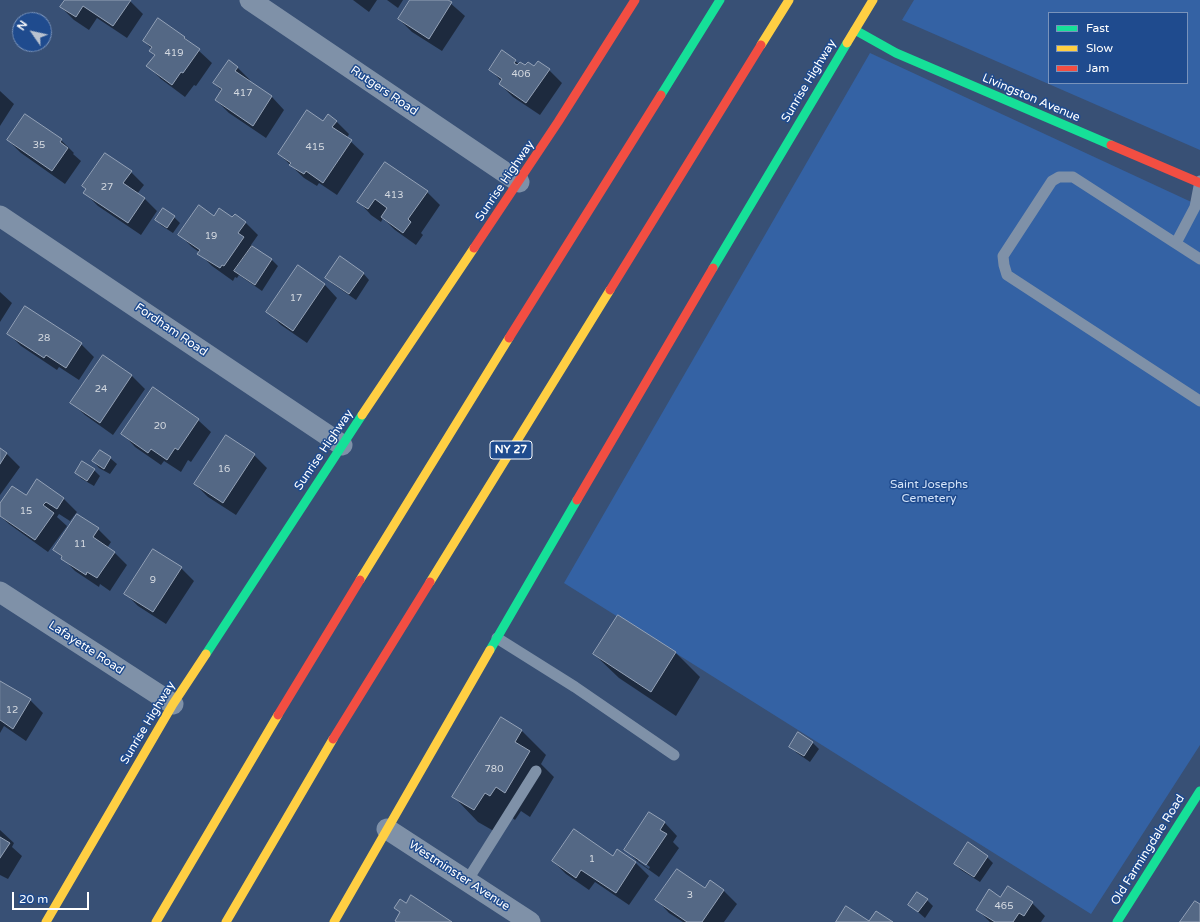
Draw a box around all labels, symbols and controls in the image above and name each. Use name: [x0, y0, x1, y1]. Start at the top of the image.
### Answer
north arrow: [12, 12, 52, 52]
legend: [1048, 12, 1188, 84]
text: N: [15, 18, 30, 33]
text: Fast: [1086, 21, 1109, 35]
street label: Sunrise Highway: [779, 37, 839, 125]
text: Slow: [1086, 41, 1113, 55]
house number: 419: [165, 47, 183, 59]
text: Jam: [1086, 61, 1109, 75]
street label: Rutgers Road: [347, 63, 421, 119]
house number: 406: [512, 68, 530, 80]
street label: Livingston Avenue: [980, 71, 1082, 125]
house number: 417: [234, 87, 252, 99]
street label: Sunrise Highway: [473, 138, 537, 224]
house number: 35: [33, 139, 45, 151]
house number: 415: [306, 141, 324, 153]
house number: 27: [101, 181, 113, 193]
house number: 413: [385, 189, 403, 201]
house number: 19: [205, 230, 217, 242]
house number: 17: [290, 292, 302, 304]
street label: Fordham Road: [132, 300, 210, 360]
house number: 28: [38, 332, 50, 344]
house number: 24: [95, 383, 107, 395]
street label: Sunrise Highway: [292, 407, 356, 493]
house number: 20: [154, 420, 166, 432]
road number: NY 27: [490, 441, 532, 459]
house number: 16: [218, 463, 230, 475]
park label: Saint Josephs Cemetery: [890, 478, 968, 506]
house number: 15: [20, 505, 32, 517]
house number: 11: [74, 538, 86, 550]
house number: 9: [150, 574, 156, 586]
street label: Lafayette Road: [46, 618, 126, 678]
street label: Sunrise Highway: [118, 679, 178, 767]
house number: 12: [6, 704, 18, 716]
house number: 780: [485, 763, 503, 775]
street label: Old Farmingdale Road: [1108, 792, 1188, 908]
street label: Westminster Avenue: [406, 838, 512, 914]
house number: 1: [589, 853, 595, 865]
scale bar: [14, 884, 91, 910]
house number: 3: [687, 889, 693, 901]
text: 20 m: [19, 892, 48, 906]
house number: 465: [995, 900, 1013, 912]

